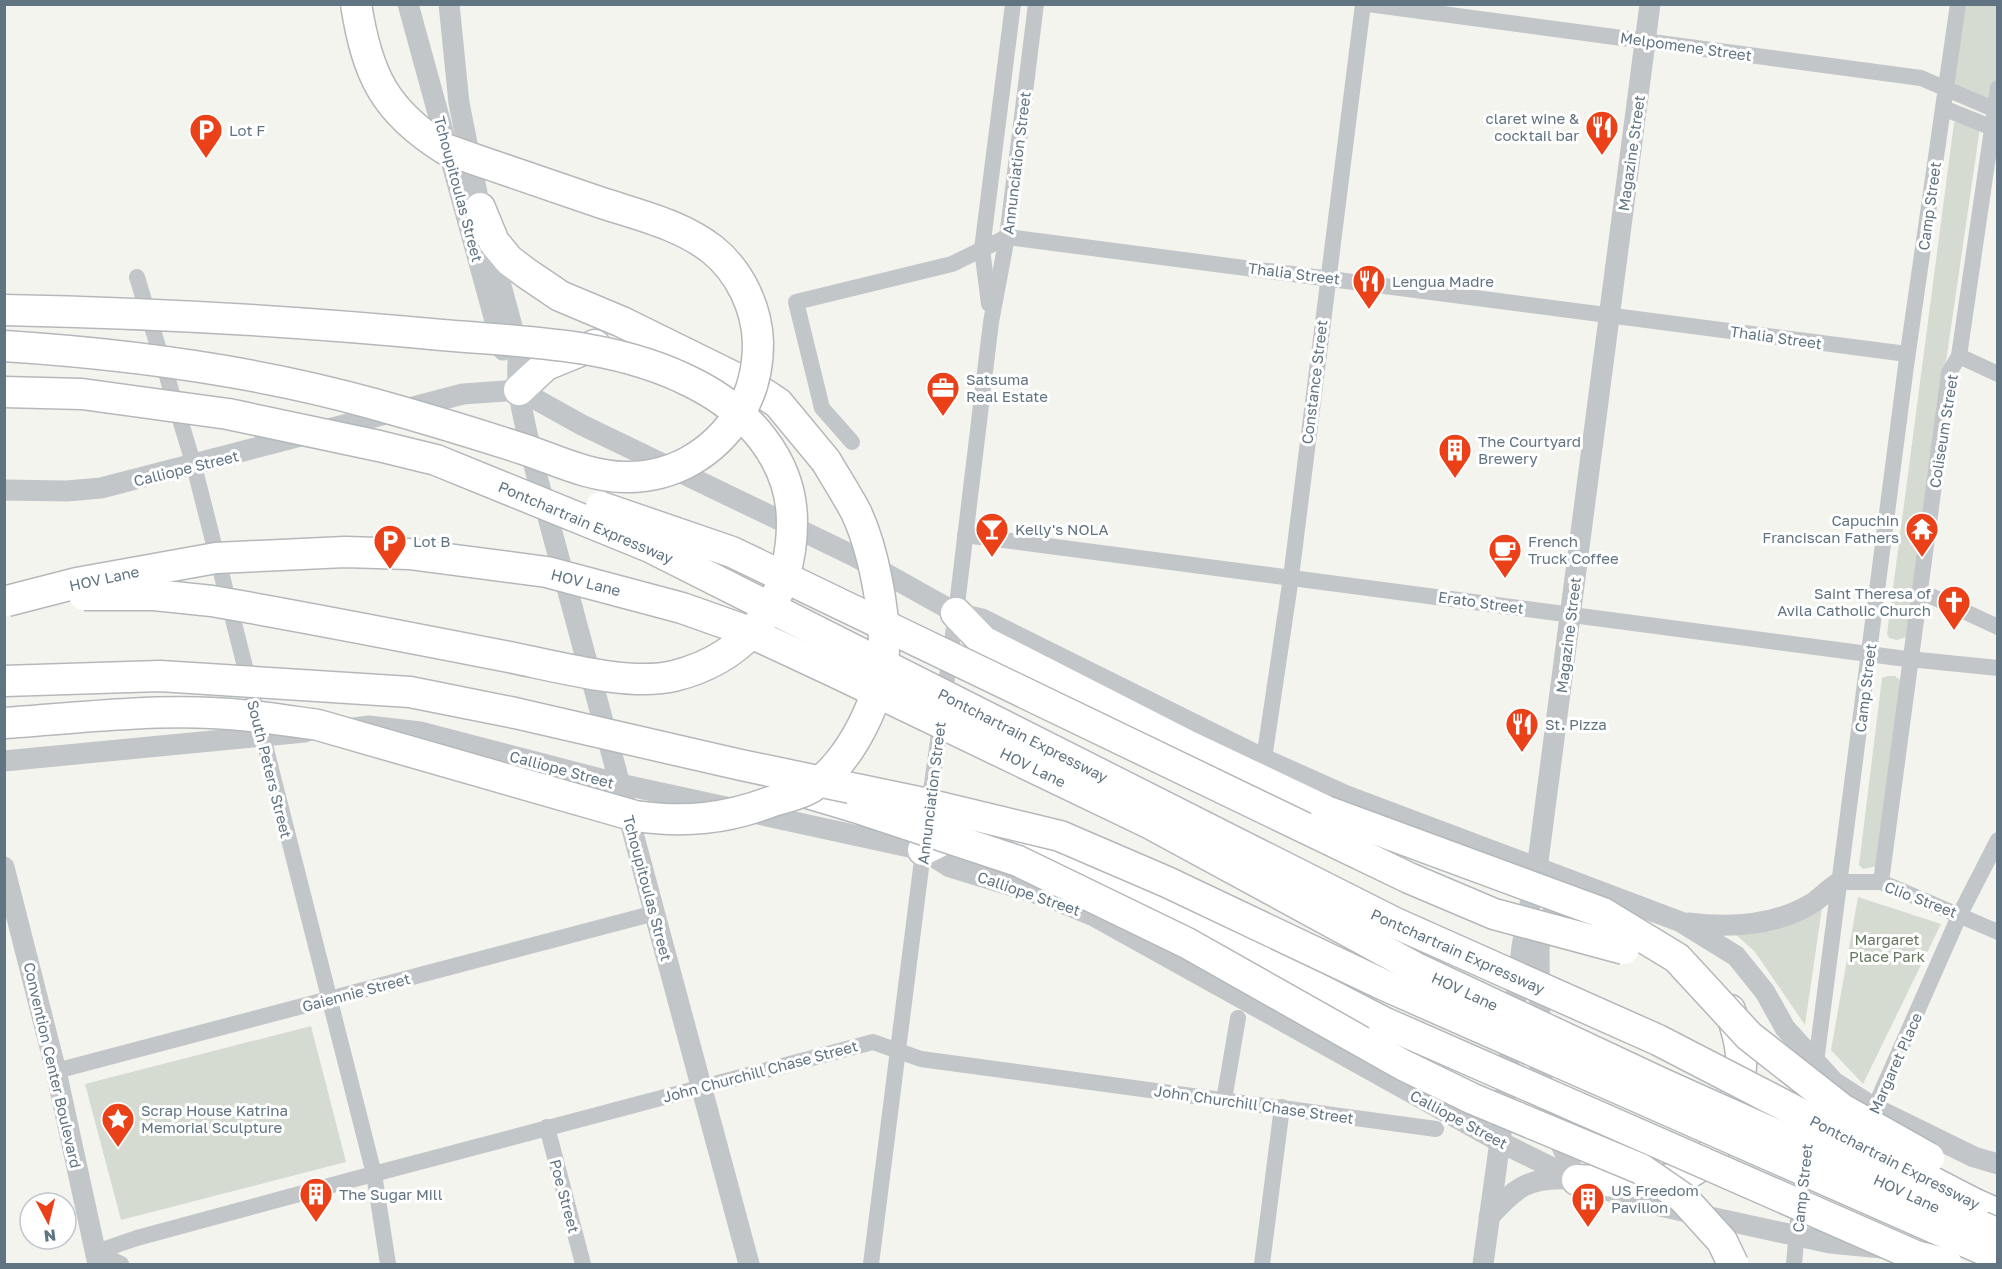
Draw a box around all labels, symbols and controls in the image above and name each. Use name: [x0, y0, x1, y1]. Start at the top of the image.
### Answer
street label: Melpomene Street: [1619, 28, 1753, 64]
street label: Annunciation Street: [998, 91, 1034, 235]
street label: Magazine Street: [1614, 94, 1648, 212]
place label: claret wine & cocktail bar: [1486, 109, 1579, 144]
restaurant icon: claret wine & cocktail bar: [1584, 109, 1620, 156]
parking icon: Lot F: [188, 112, 224, 159]
street label: Tchoupitoulas Street: [431, 114, 487, 264]
place label: Lot F: [229, 121, 265, 139]
street label: Camp Street: [1914, 161, 1944, 251]
street label: Thalia Street: [1247, 258, 1341, 288]
restaurant icon: Lengua Madre: [1351, 263, 1387, 310]
place label: Lengua Madre: [1392, 272, 1494, 290]
street label: Constance Street: [1297, 319, 1331, 445]
street label: Thalia Street: [1729, 322, 1823, 352]
office icon: Satsuma Real Estate: [925, 370, 961, 417]
place label: Satsuma Real Estate: [966, 370, 1048, 405]
street label: Coliseum Street: [1925, 373, 1961, 489]
building icon: The Courtyard Brewery: [1437, 432, 1473, 479]
place label: The Courtyard Brewery: [1478, 432, 1581, 467]
street label: Calliope Street: [132, 446, 240, 490]
street label: Pontchartrain Expressway: [496, 477, 677, 567]
bar icon: Kelly's NOLA: [974, 511, 1010, 558]
place label: Capuchin Franciscan Fathers: [1762, 511, 1899, 546]
temple icon: Capuchin Franciscan Fathers: [1904, 511, 1940, 558]
place label: Kelly's NOLA: [1015, 520, 1109, 538]
parking icon: Lot B: [372, 523, 408, 570]
place label: Lot B: [413, 532, 450, 550]
cafe icon: French Truck Coffee: [1487, 532, 1523, 579]
place label: French Truck Coffee: [1528, 532, 1619, 567]
street label: HOV Lane: [67, 562, 141, 594]
street label: HOV Lane: [549, 565, 623, 599]
street label: Magazine Street: [1552, 576, 1584, 694]
place label: Saint Theresa of Avila Catholic Church: [1777, 584, 1932, 619]
church icon: Saint Theresa of Avila Catholic Church: [1936, 584, 1972, 631]
street label: Erato Street: [1437, 587, 1525, 617]
street label: Camp Street: [1851, 643, 1879, 733]
street label: Pontchartrain Expressway: [935, 684, 1112, 786]
street label: South Peters Street: [244, 698, 296, 840]
restaurant icon: St. Pizza: [1504, 706, 1540, 753]
place label: St. Pizza: [1545, 715, 1607, 733]
street label: Annunciation Street: [913, 721, 949, 865]
street label: HOV Lane: [997, 743, 1069, 791]
street label: Calliope Street: [508, 746, 616, 792]
street label: Tchoupitoulas Street: [620, 813, 676, 963]
street label: Calliope Street: [975, 867, 1083, 919]
street label: Clio Street: [1882, 877, 1960, 921]
street label: Pontchartrain Expressway: [1368, 904, 1548, 998]
park label: Margaret Place Park: [1849, 930, 1926, 965]
street label: Convention Center Boulevard: [21, 960, 85, 1170]
street label: HOV Lane: [1429, 968, 1501, 1014]
street label: Gaiennie Street: [300, 969, 412, 1015]
street label: Margaret Place: [1865, 1009, 1925, 1116]
street label: John Churchill Chase Street: [660, 1036, 860, 1106]
street label: John Churchill Chase Street: [1153, 1081, 1355, 1127]
street label: Calliope Street: [1407, 1086, 1511, 1152]
place icon: Scrap House Katrina Memorial Sculpture: [100, 1101, 136, 1148]
place label: Scrap House Katrina Memorial Sculpture: [141, 1101, 288, 1136]
street label: Pontchartrain Expressway: [1807, 1111, 1984, 1213]
street label: Camp Street: [1788, 1143, 1816, 1233]
street label: Poe Street: [547, 1157, 583, 1235]
street label: HOV Lane: [1871, 1170, 1943, 1216]
building icon: The Sugar Mill: [298, 1176, 334, 1223]
building icon: US Freedom Pavilion: [1570, 1181, 1606, 1228]
place label: US Freedom Pavilion: [1611, 1181, 1699, 1216]
place label: The Sugar Mill: [339, 1185, 443, 1203]
north arrow: [18, 1191, 78, 1251]
text: N: [43, 1225, 57, 1247]

